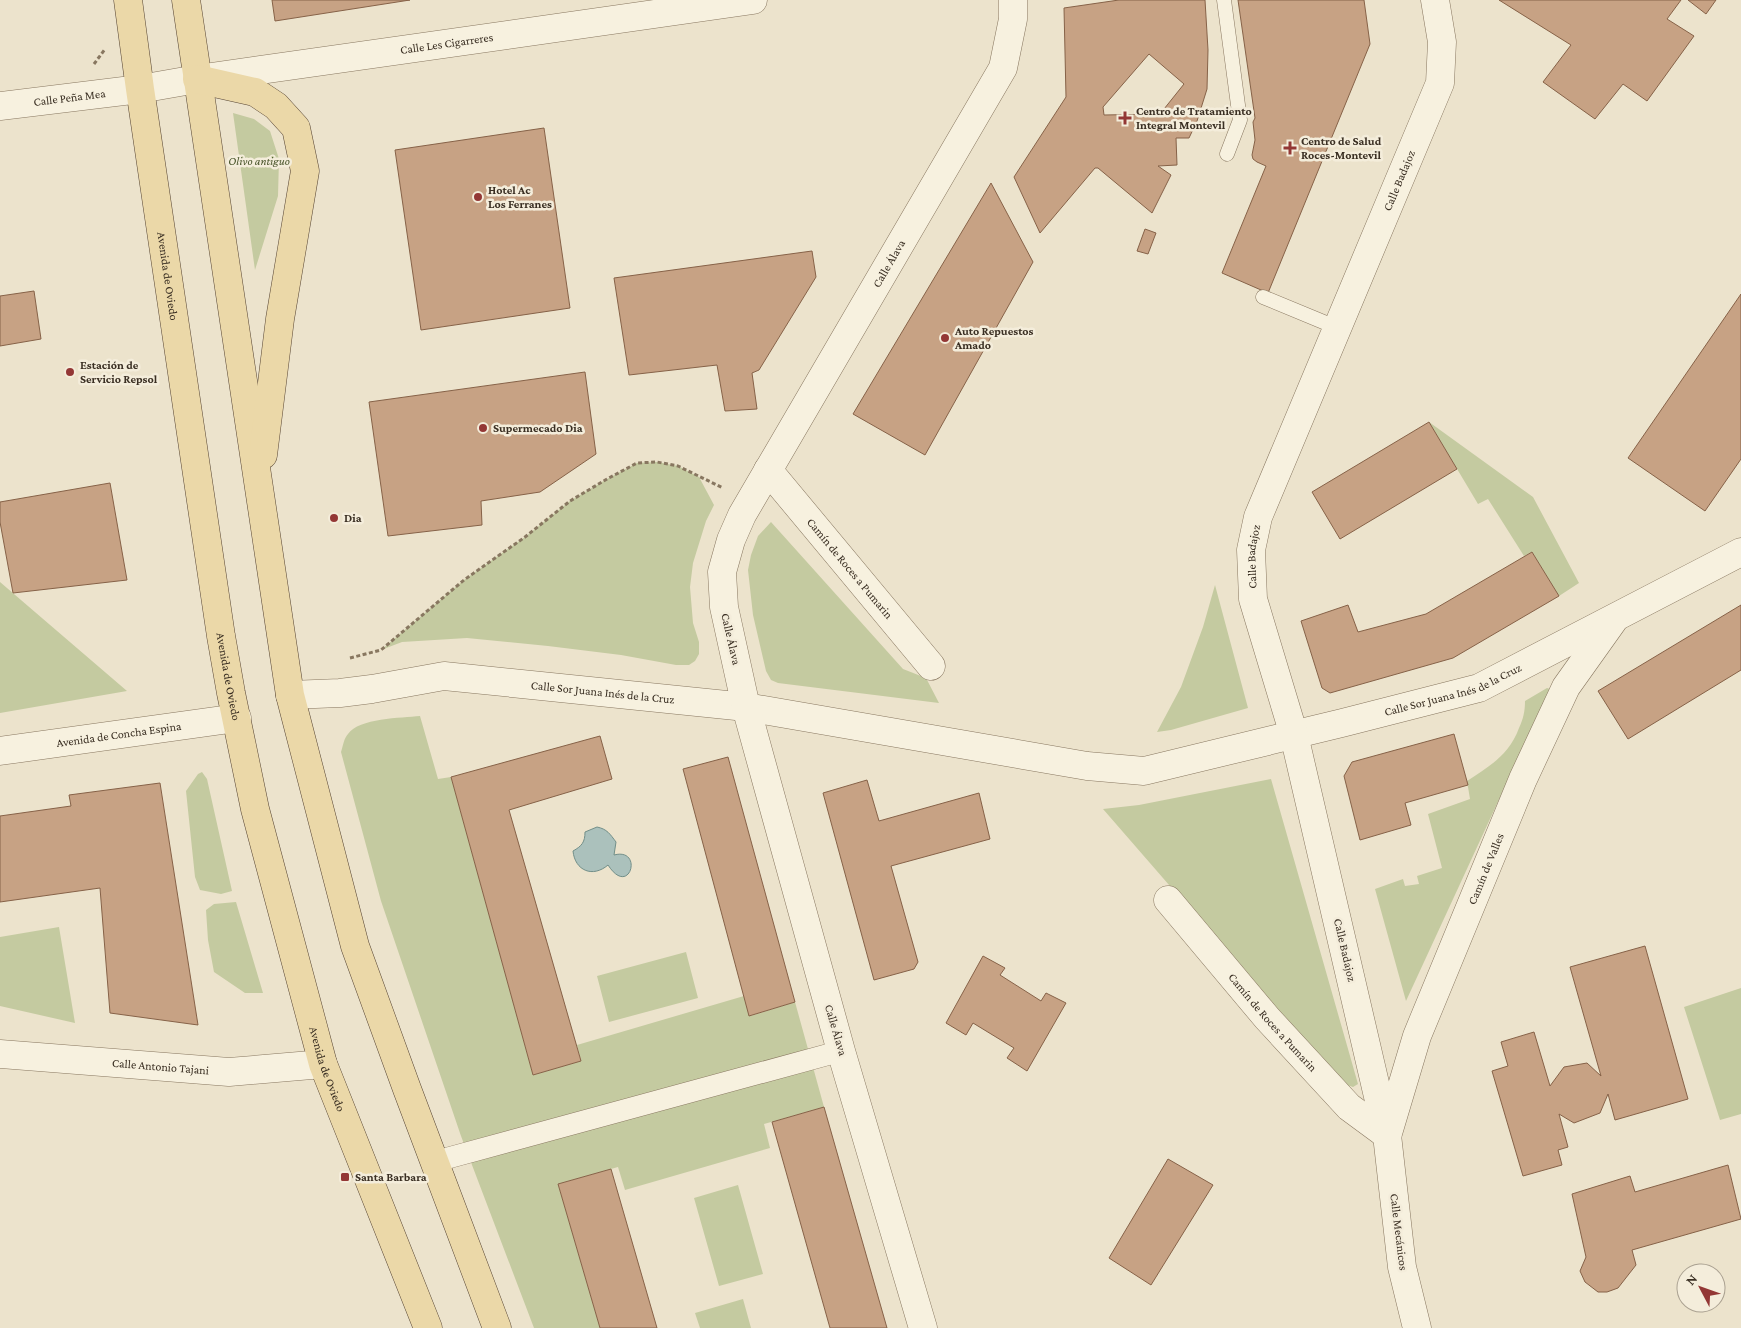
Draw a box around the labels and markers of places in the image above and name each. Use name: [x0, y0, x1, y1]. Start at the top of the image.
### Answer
place label: Centro de Tratamiento Integral Montevil: [1136, 104, 1252, 132]
marker: Centro de Tratamiento Integral Montevil: [1118, 111, 1132, 125]
place label: Centro de Salud Roces-Montevil: [1301, 134, 1382, 162]
marker: Centro de Salud Roces-Montevil: [1283, 141, 1297, 155]
place label: Hotel Ac Los Ferranes: [488, 183, 552, 211]
marker: Hotel Ac Los Ferranes: [472, 191, 484, 203]
place label: Auto Repuestos Amado: [954, 324, 1034, 352]
marker: Auto Repuestos Amado: [939, 332, 951, 344]
place label: Estación de Servicio Repsol: [80, 358, 158, 386]
marker: Estación de Servicio Repsol: [64, 366, 76, 378]
place label: Supermecado Dia: [493, 421, 583, 435]
marker: Supermecado Dia: [477, 422, 489, 434]
place label: Dia: [344, 511, 362, 525]
marker: Dia: [328, 512, 340, 524]
place label: Santa Barbara: [355, 1170, 427, 1184]
marker: Santa Barbara: [339, 1171, 351, 1183]

